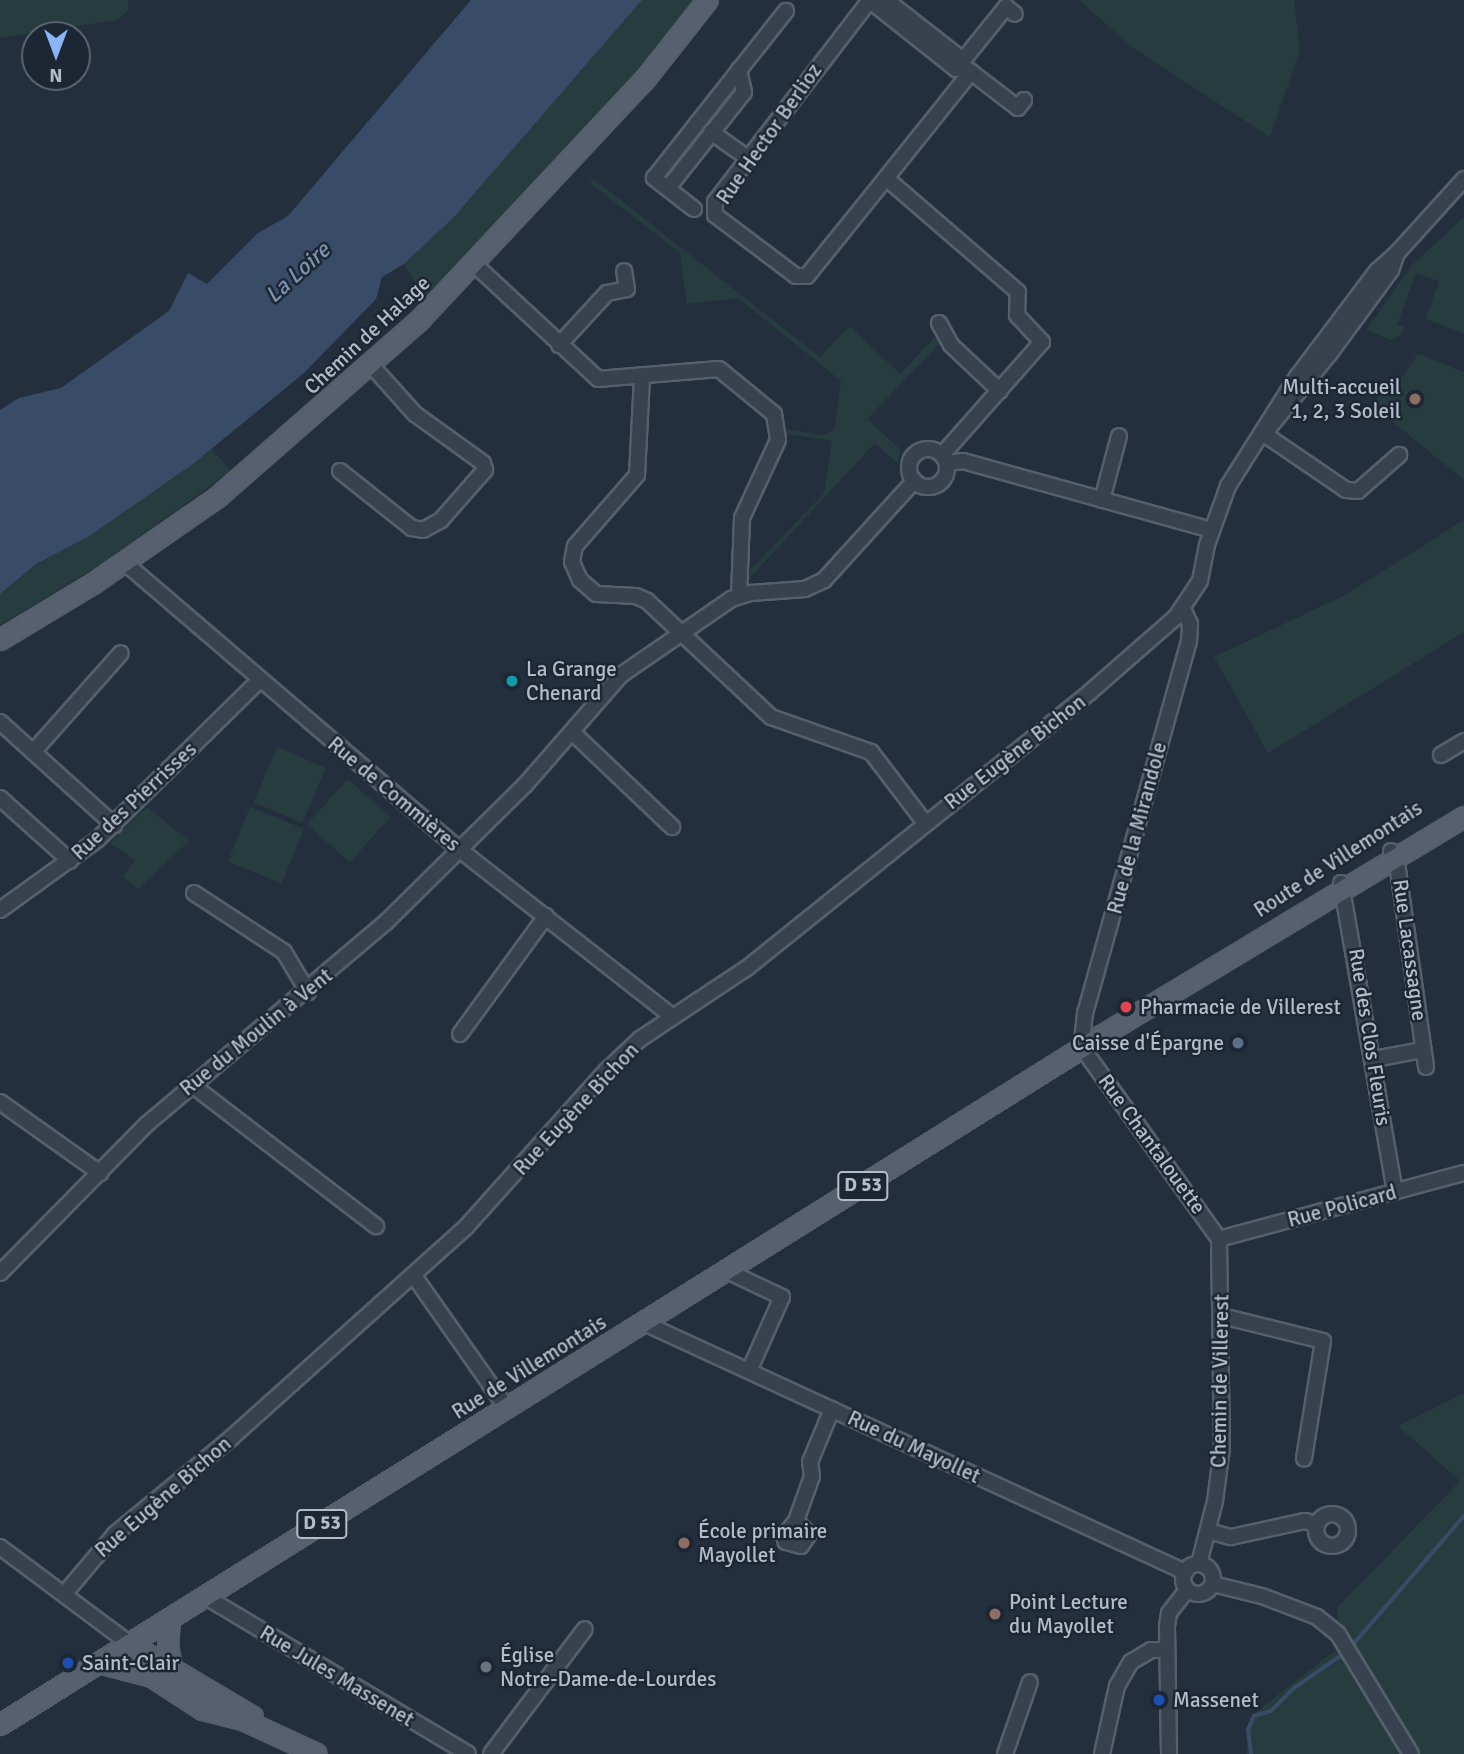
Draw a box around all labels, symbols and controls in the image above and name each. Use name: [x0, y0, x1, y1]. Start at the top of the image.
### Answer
north arrow: [21, 21, 91, 91]
street label: Rue Hector Berlioz: [711, 59, 827, 209]
text: N: [49, 63, 63, 87]
water label: La Loire: [260, 237, 336, 309]
street label: Chemin de Halage: [299, 270, 435, 400]
place label: Multi-accueil 1, 2, 3 Soleil: [1282, 374, 1401, 424]
marker: Multi-accueil 1, 2, 3 Soleil: [1407, 391, 1423, 407]
place label: La Grange Chenard: [526, 656, 617, 706]
marker: La Grange Chenard: [504, 673, 520, 689]
street label: Rue Eugène Bichon: [939, 689, 1091, 815]
street label: Rue de Commières: [323, 731, 465, 857]
street label: Rue des Pierrisses: [66, 737, 202, 865]
street label: Rue de la Mirandole: [1102, 739, 1172, 917]
street label: Route de Villemontais: [1249, 795, 1427, 923]
street label: Rue Lacassagne: [1388, 878, 1432, 1022]
street label: Rue des Clos Fleuris: [1344, 946, 1396, 1128]
street label: Rue du Moulin à Vent: [175, 963, 337, 1101]
place label: Pharmacie de Villerest: [1140, 994, 1341, 1020]
marker: Pharmacie de Villerest: [1118, 999, 1134, 1015]
place label: Caisse d'Épargne: [1072, 1030, 1224, 1056]
marker: Caisse d'Épargne: [1230, 1035, 1246, 1051]
street label: Rue Eugène Bichon: [508, 1037, 644, 1181]
street label: Rue Chantalouette: [1093, 1069, 1211, 1219]
road number: D 53: [837, 1170, 889, 1202]
street label: Rue Policard: [1285, 1179, 1399, 1233]
street label: Chemin de Villerest: [1206, 1294, 1234, 1468]
street label: Rue de Villemontais: [447, 1309, 611, 1425]
street label: Rue du Mayollet: [844, 1405, 984, 1489]
street label: Rue Eugène Bichon: [90, 1431, 236, 1563]
road number: D 53: [296, 1508, 348, 1540]
place label: École primaire Mayollet: [698, 1518, 827, 1568]
marker: École primaire Mayollet: [676, 1535, 692, 1551]
place label: Point Lecture du Mayollet: [1009, 1589, 1128, 1639]
marker: Point Lecture du Mayollet: [987, 1606, 1003, 1622]
street label: Rue Jules Massenet: [255, 1620, 419, 1732]
place label: Église Notre-Dame-de-Lourdes: [500, 1642, 716, 1692]
place label: Saint-Clair: [82, 1650, 179, 1676]
marker: Saint-Clair: [60, 1655, 76, 1671]
marker: Église Notre-Dame-de-Lourdes: [478, 1659, 494, 1675]
place label: Massenet: [1173, 1687, 1259, 1713]
marker: Massenet: [1151, 1692, 1167, 1708]

